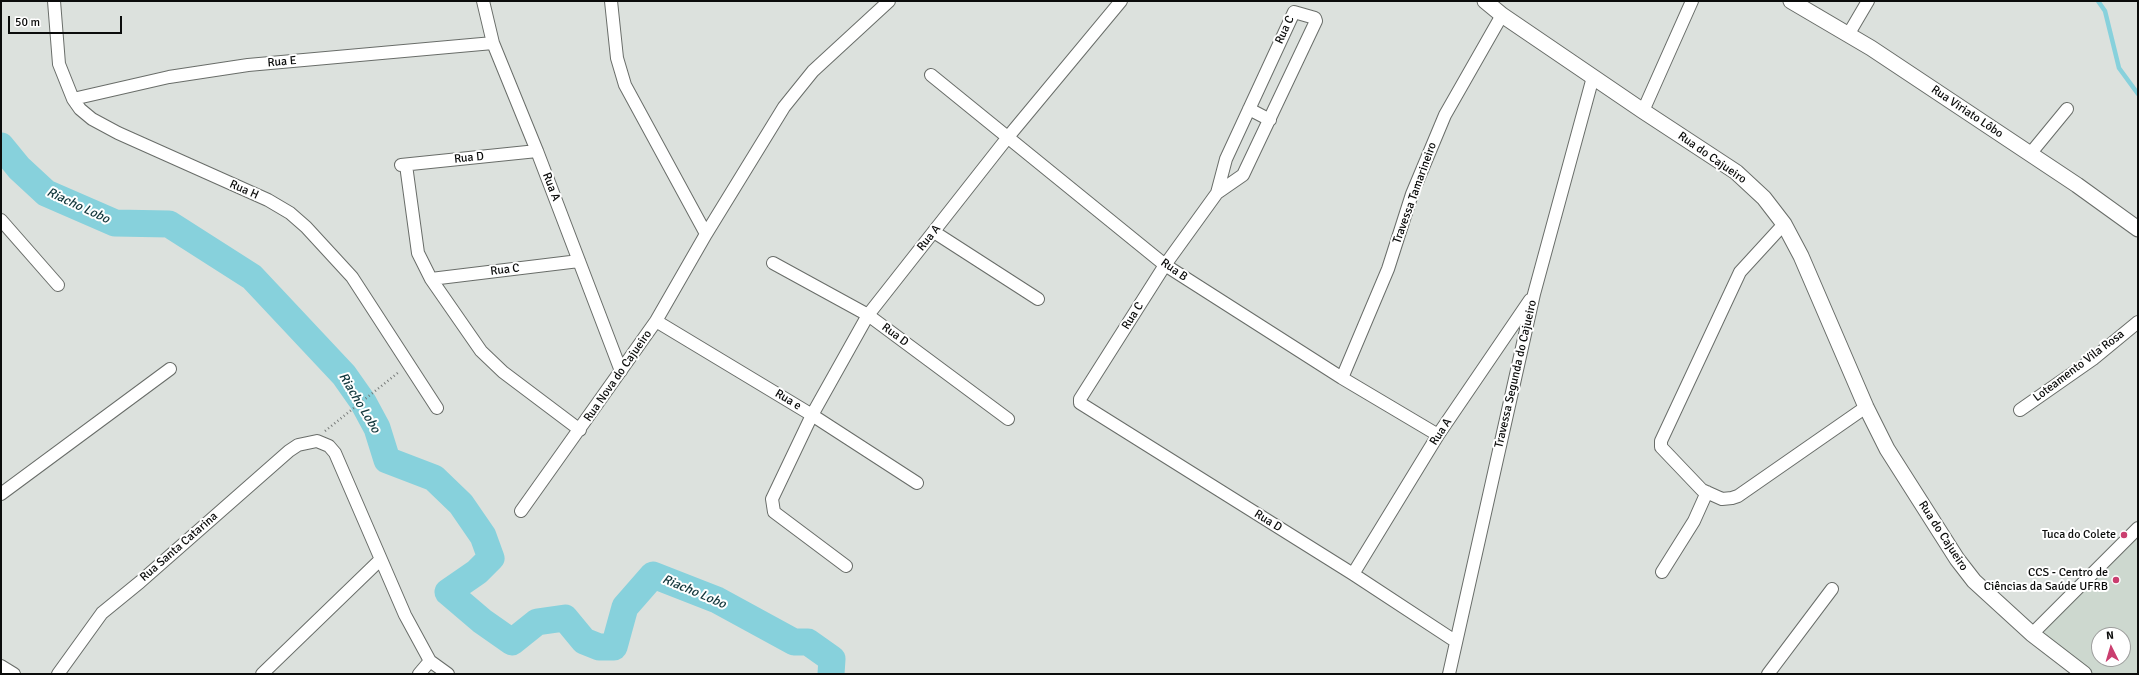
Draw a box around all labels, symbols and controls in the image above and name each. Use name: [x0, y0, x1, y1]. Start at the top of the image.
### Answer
scale bar: [10, 8, 124, 34]
street label: Rua C: [1272, 14, 1298, 46]
text: 50 m: [15, 15, 40, 30]
street label: Rua E: [267, 54, 297, 70]
street label: Rua Viriato Lôbo: [1928, 83, 2006, 141]
street label: Rua do Cajueiro: [1675, 129, 1749, 187]
street label: Travessa Tamarineiro: [1390, 140, 1440, 246]
street label: Rua D: [453, 149, 485, 167]
street label: Rua A: [539, 171, 563, 203]
street label: Rua H: [227, 177, 261, 203]
water label: Riacho Lobo: [44, 185, 112, 227]
street label: Rua A: [914, 222, 944, 254]
street label: Rua B: [1158, 256, 1190, 284]
street label: Rua C: [489, 261, 521, 279]
street label: Travessa Segunda do Cajueiro: [1492, 299, 1540, 449]
street label: Rua C: [1119, 300, 1147, 332]
street label: Rua D: [879, 320, 911, 350]
street label: Rua Nova do Cajueiro: [581, 327, 655, 425]
street label: Loteamento Vila Rosa: [2031, 327, 2127, 405]
water label: Riacho Lobo: [335, 370, 383, 436]
street label: Rua e: [772, 387, 804, 413]
street label: Rua A: [1427, 416, 1455, 448]
street label: Rua do Cajueiro: [1915, 498, 1971, 574]
street label: Rua D: [1251, 507, 1285, 535]
street label: Rua Santa Catarina: [137, 509, 221, 585]
place label: Tuca do Colete: [2042, 528, 2116, 542]
marker: Tuca do Colete: [2119, 530, 2129, 540]
place label: CCS - Centro de Ciências da Saúde UFRB: [1984, 566, 2108, 594]
water label: Riacho Lobo: [660, 572, 728, 612]
marker: CCS - Centro de Ciências da Saúde UFRB: [2111, 575, 2121, 585]
north arrow: [2091, 627, 2131, 667]
text: N: [2106, 629, 2114, 642]

